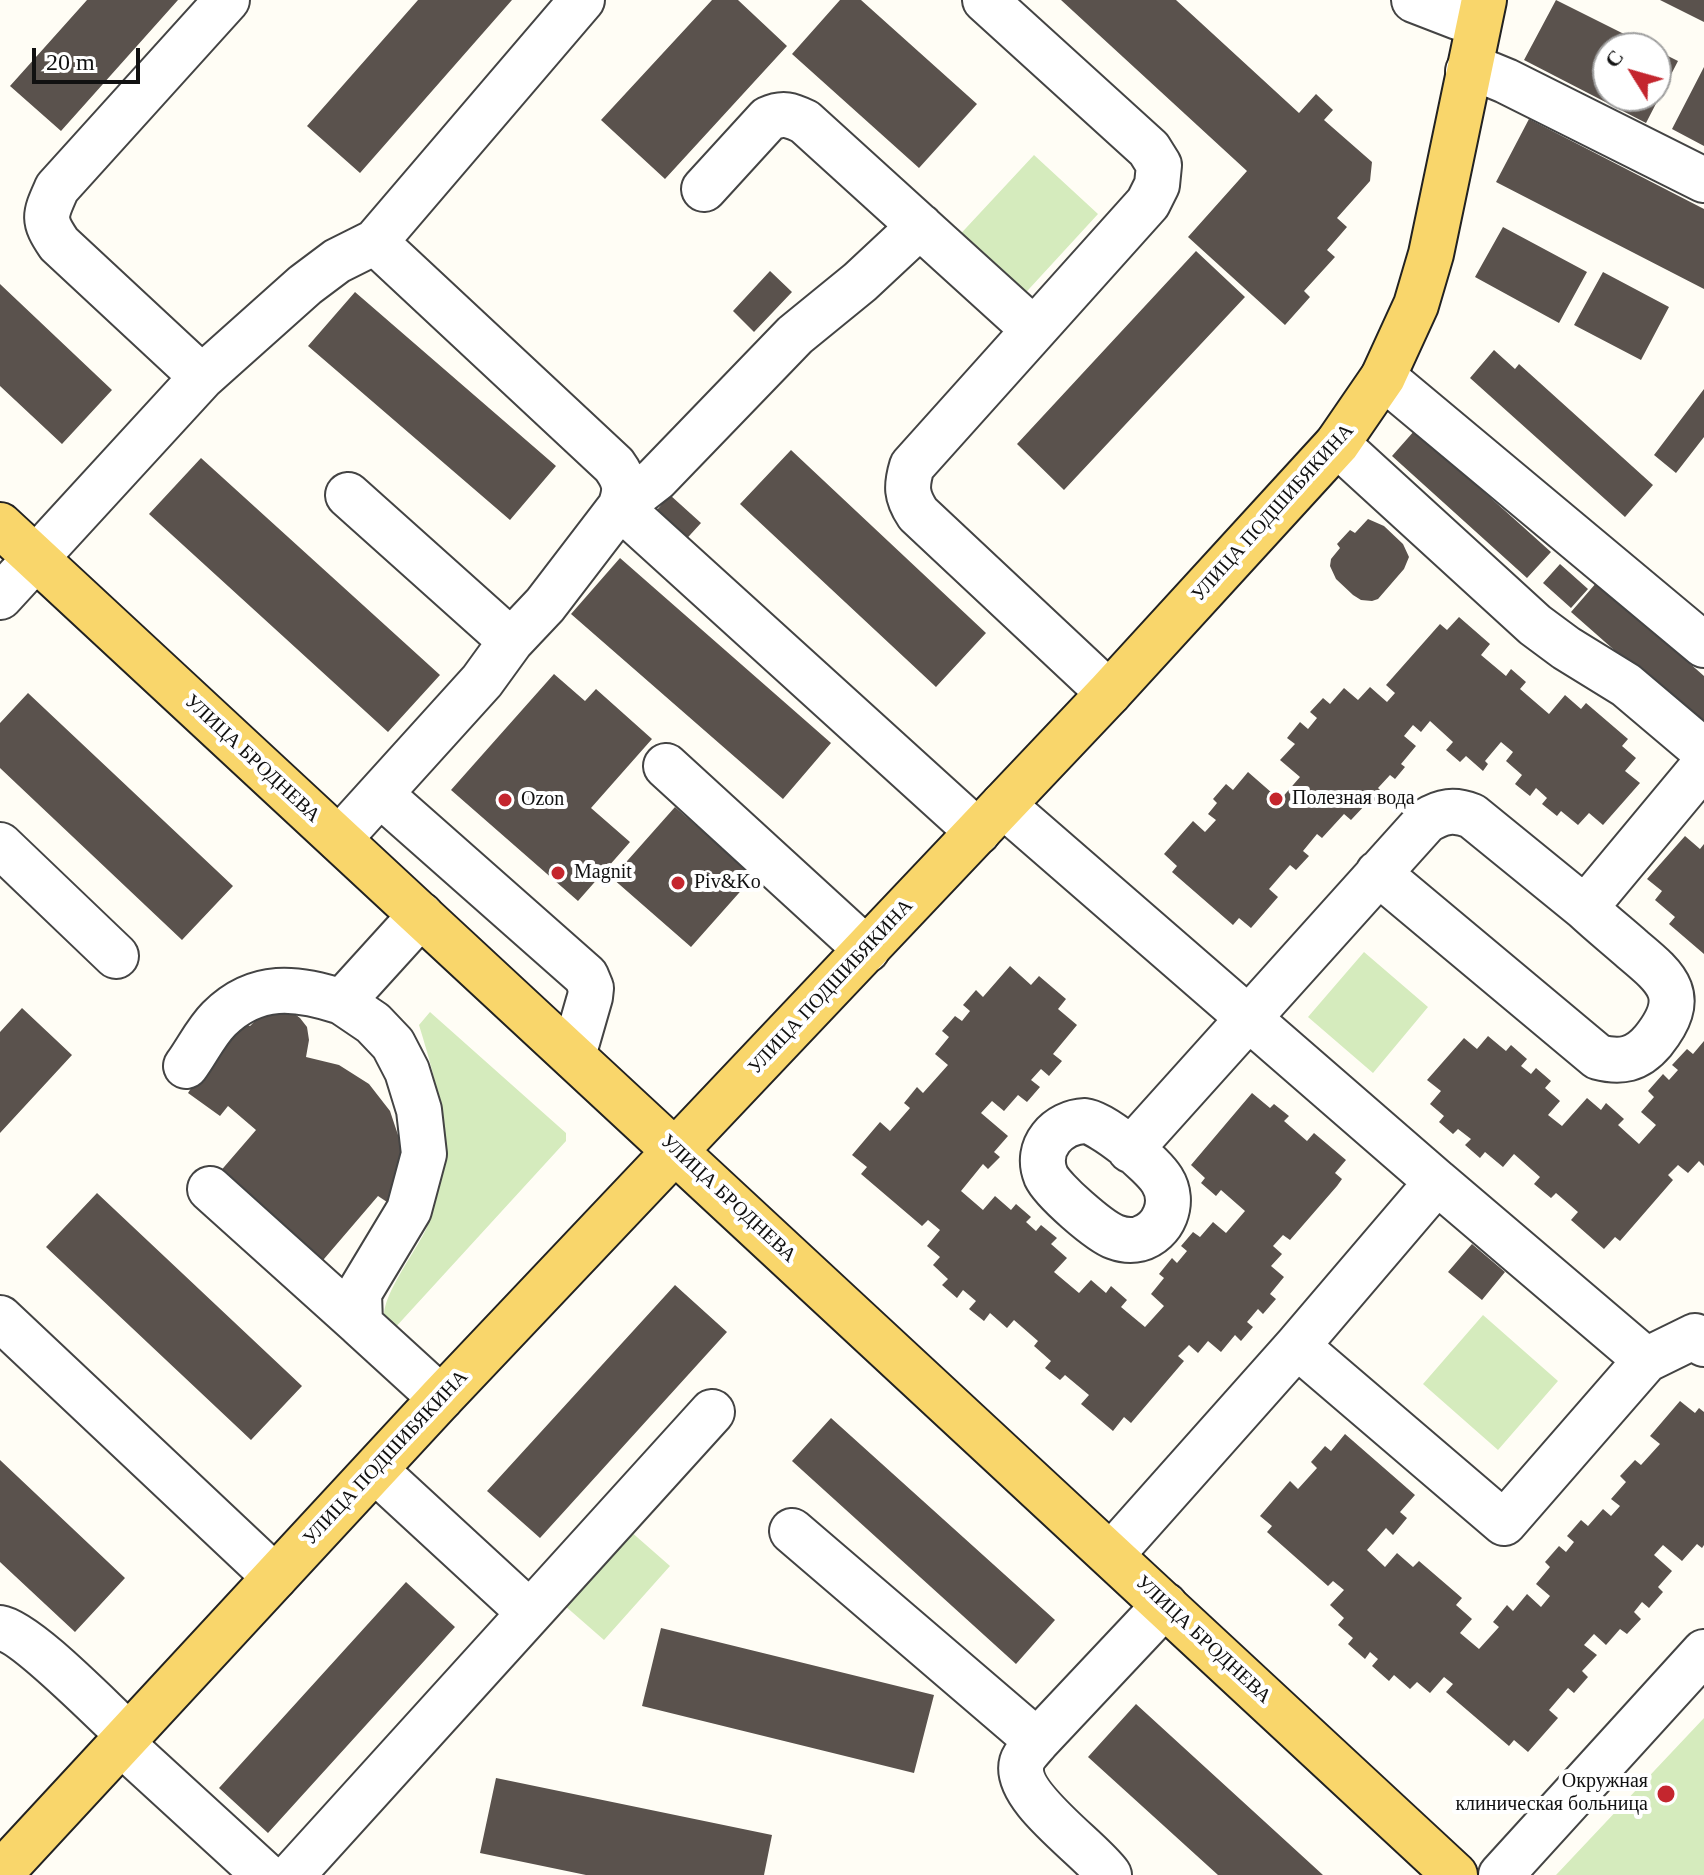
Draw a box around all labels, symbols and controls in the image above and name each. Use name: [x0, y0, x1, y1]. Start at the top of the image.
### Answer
scale bar: [36, 32, 144, 82]
north arrow: [1592, 32, 1672, 112]
text: С: [1599, 45, 1629, 72]
text: 20 m: [46, 49, 95, 75]
street label: УЛИЦА ПОДШИБЯКИНА: [1187, 419, 1359, 607]
street label: УЛИЦА БРОДНЕВА: [179, 690, 325, 828]
place label: Полезная вода: [1292, 787, 1415, 811]
place label: Ozon: [521, 788, 564, 812]
marker: Полезная вода: [1267, 790, 1285, 808]
marker: Ozon: [496, 791, 514, 809]
place label: Magnit: [574, 861, 632, 885]
marker: Magnit: [549, 864, 567, 882]
place label: Piv&Ko: [694, 871, 761, 895]
marker: Piv&Ko: [669, 874, 687, 892]
street label: УЛИЦА ПОДШИБЯКИНА: [744, 894, 918, 1080]
street label: УЛИЦА БРОДНЕВА: [655, 1130, 801, 1268]
street label: УЛИЦА ПОДШИБЯКИНА: [299, 1365, 473, 1551]
street label: УЛИЦА БРОДНЕВА: [1130, 1571, 1276, 1709]
place label: Окружная клиническая больница: [1455, 1770, 1648, 1817]
marker: Окружная клиническая больница: [1655, 1783, 1677, 1805]

